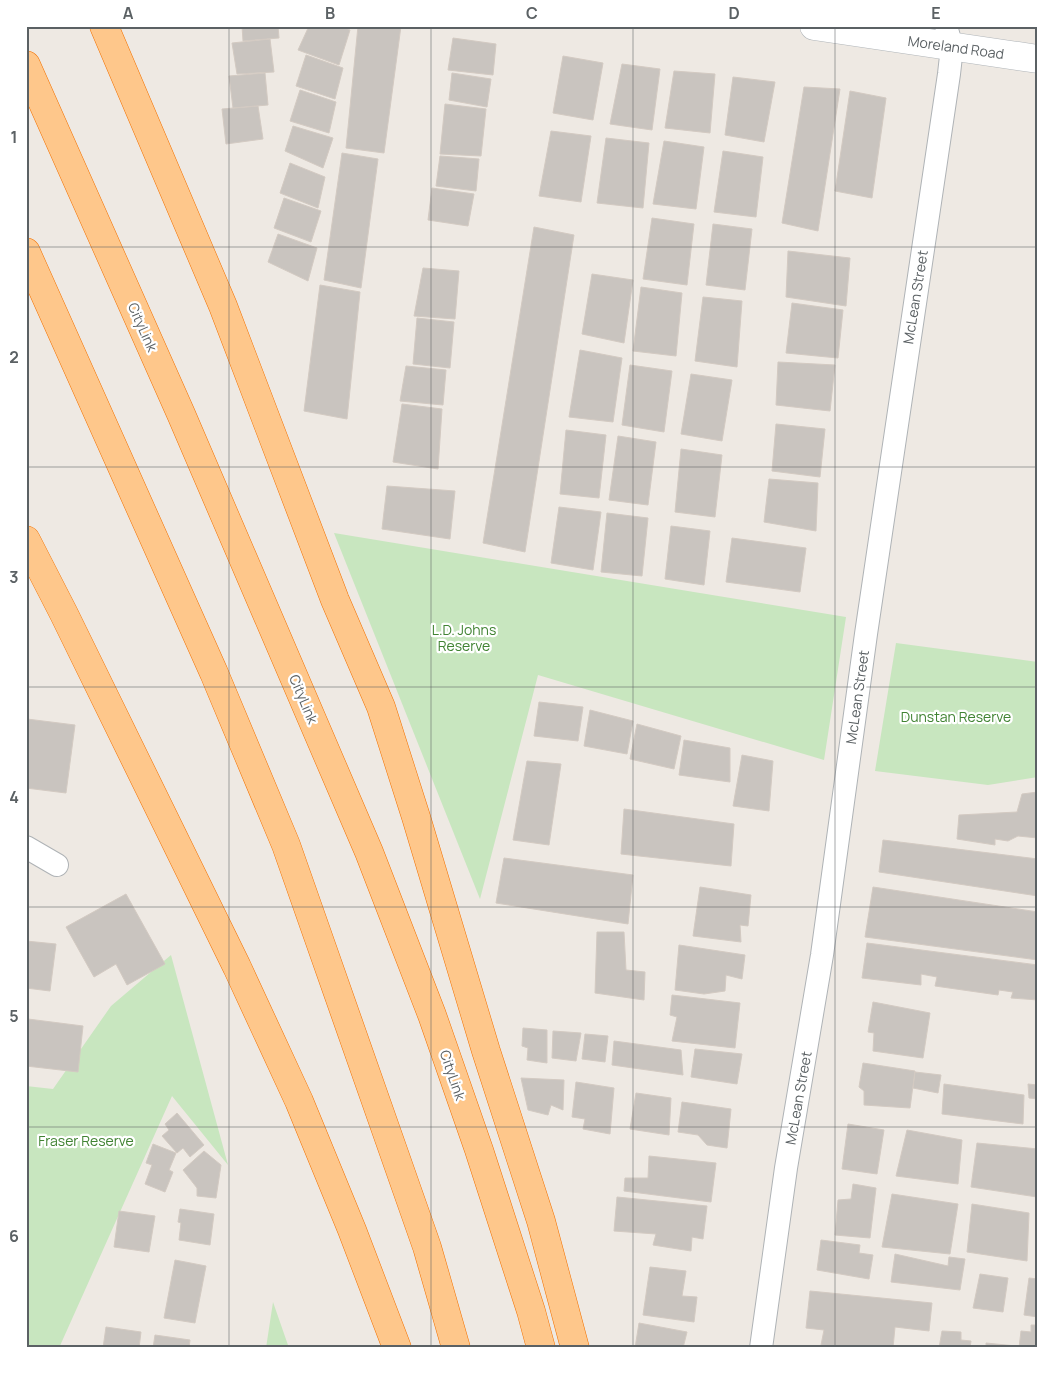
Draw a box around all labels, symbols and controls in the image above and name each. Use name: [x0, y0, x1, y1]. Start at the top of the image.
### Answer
text: A: [123, 2, 134, 24]
text: B: [325, 2, 335, 24]
text: C: [526, 2, 538, 24]
text: D: [728, 2, 740, 24]
text: E: [931, 2, 941, 24]
street label: Moreland Road: [907, 31, 1005, 63]
text: 1: [10, 126, 18, 148]
street label: McLean Street: [898, 248, 932, 345]
street label: CityLink: [124, 299, 163, 355]
text: 2: [9, 346, 19, 368]
text: 3: [9, 566, 19, 588]
park label: L.D. Johns Reserve: [432, 620, 496, 655]
street label: McLean Street: [841, 648, 873, 745]
street label: CityLink: [285, 671, 323, 727]
park label: Dunstan Reserve: [901, 707, 1011, 726]
text: 4: [9, 786, 19, 808]
text: 5: [9, 1005, 19, 1027]
street label: CityLink: [436, 1047, 471, 1104]
street label: McLean Street: [780, 1049, 816, 1146]
park label: Fraser Reserve: [38, 1131, 134, 1150]
text: 6: [9, 1225, 19, 1247]

